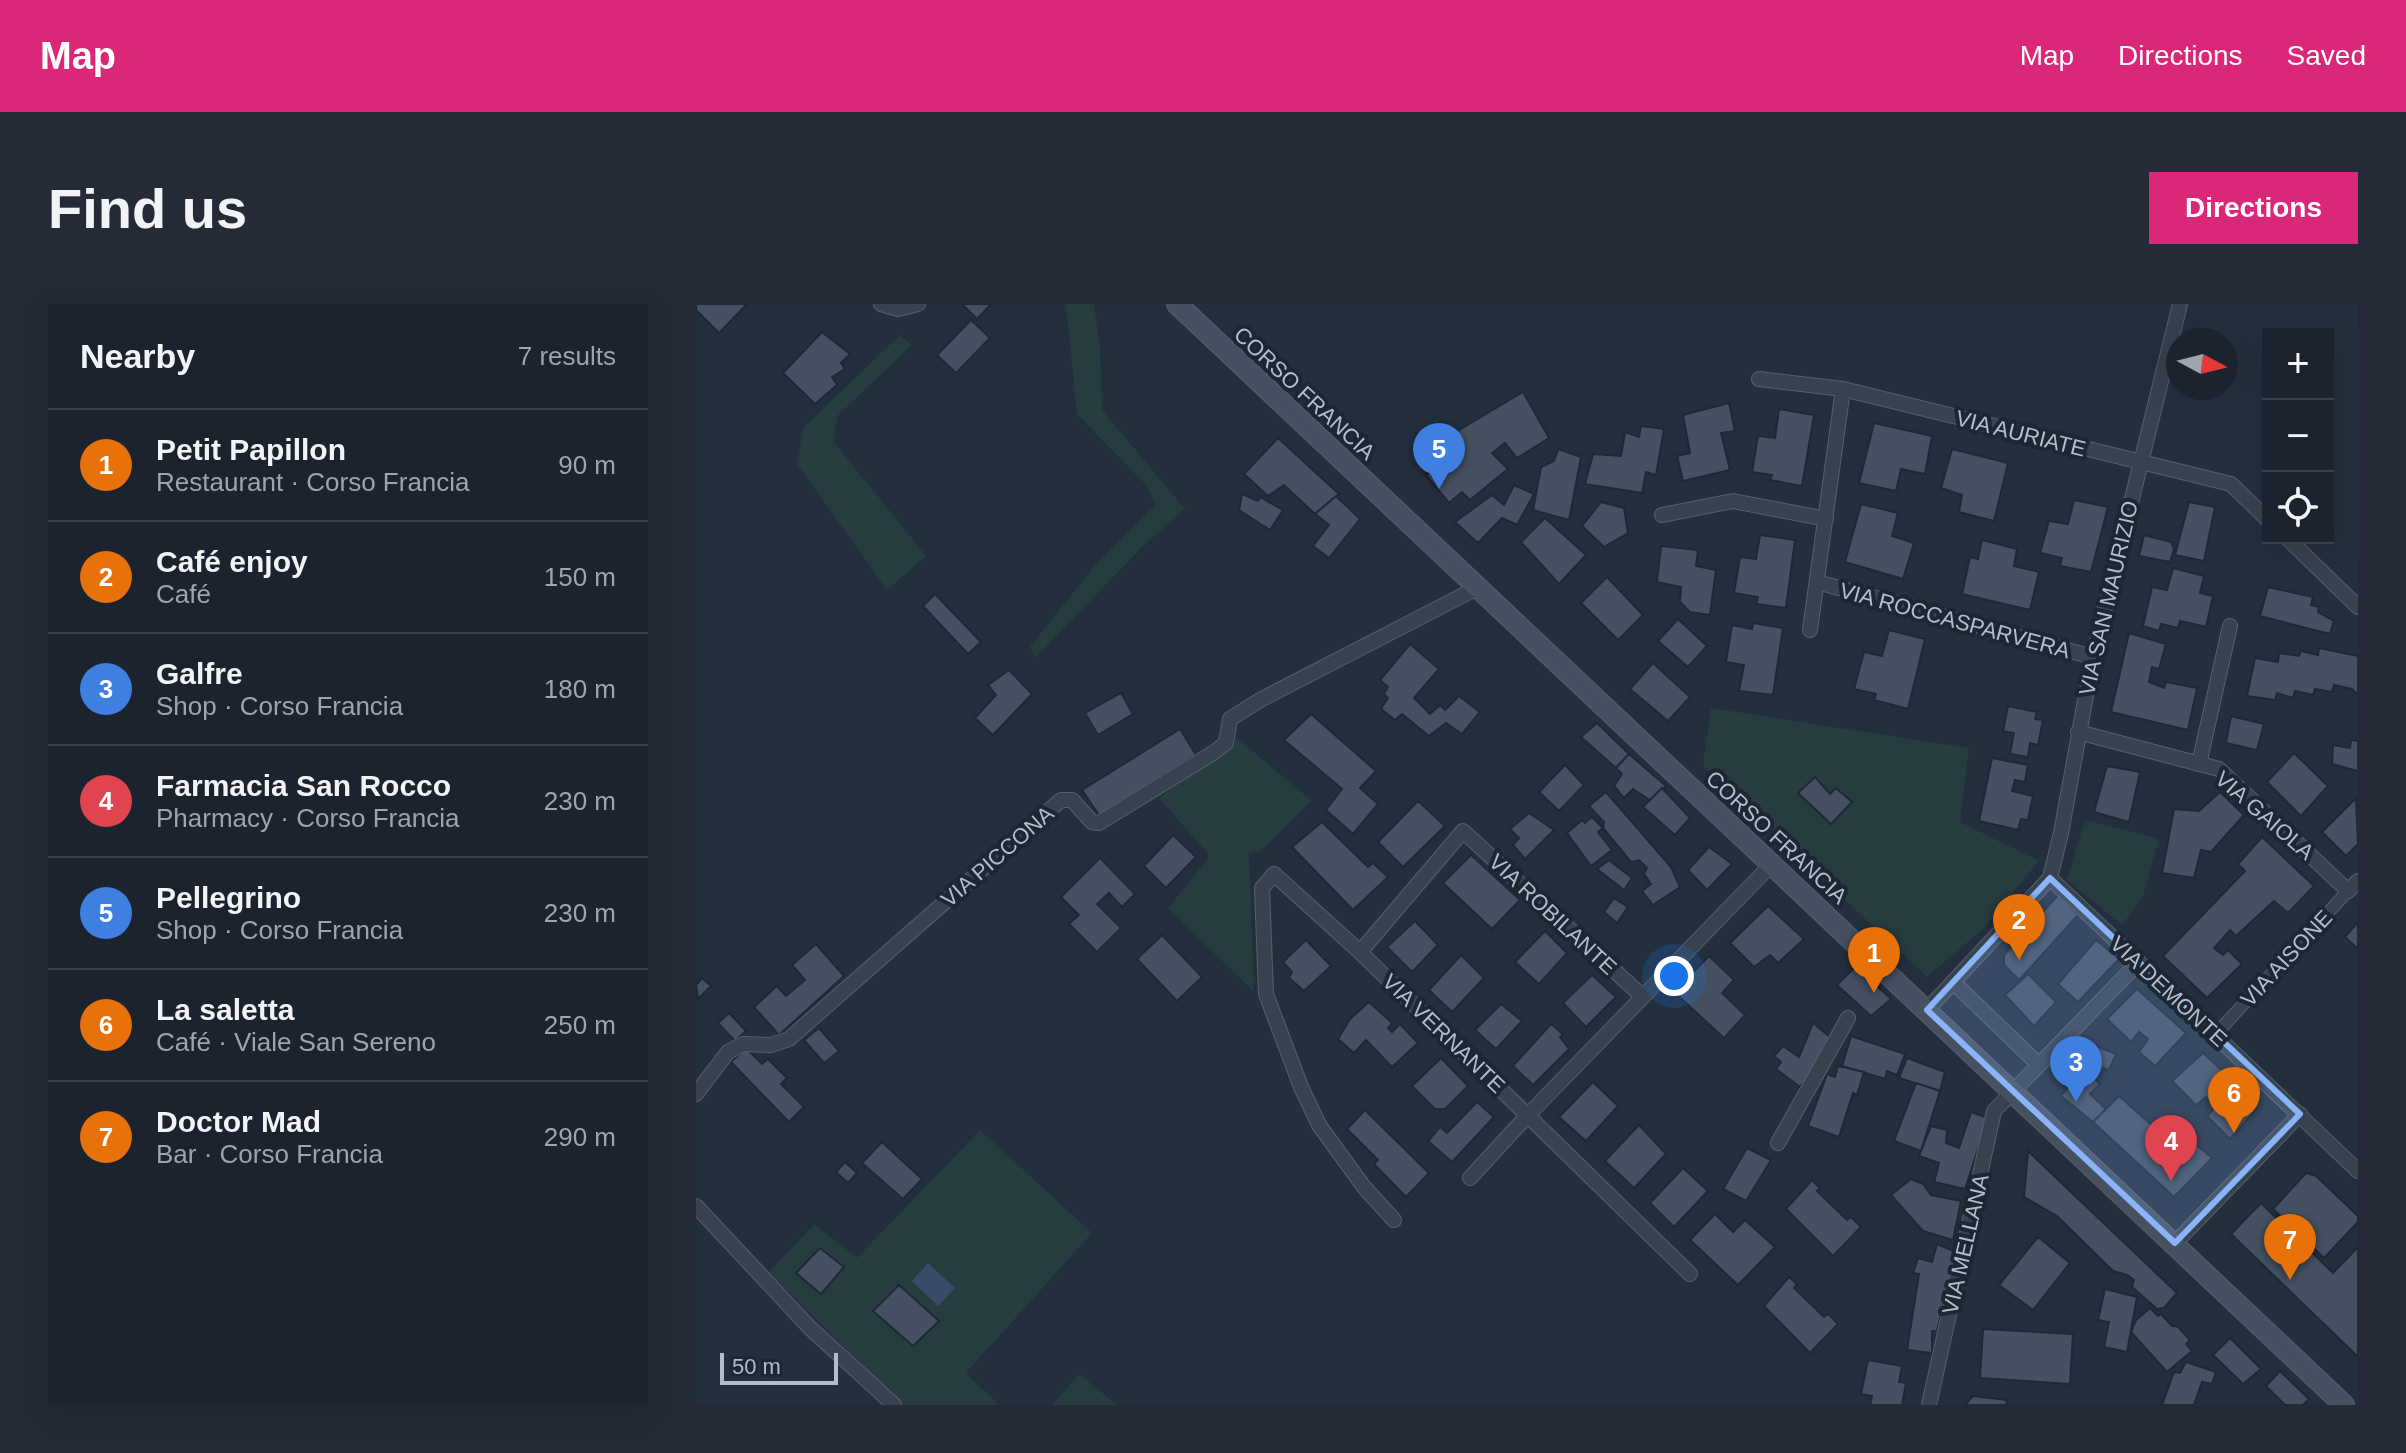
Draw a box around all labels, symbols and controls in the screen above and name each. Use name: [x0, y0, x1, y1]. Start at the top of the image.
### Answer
text: Map: [40, 35, 116, 77]
text: Map: [2020, 40, 2074, 71]
text: Directions: [2118, 40, 2243, 71]
text: Saved: [2287, 40, 2366, 71]
button: Directions: [2149, 172, 2358, 244]
text: Find us: [48, 177, 247, 240]
street label: CORSO FRANCIA: [1229, 322, 1380, 465]
north arrow: [2166, 328, 2238, 400]
map controls: [2262, 328, 2334, 544]
button: +: [2262, 328, 2334, 400]
text: Nearby: [80, 337, 195, 375]
text: 7 results: [518, 341, 616, 371]
button: −: [2262, 400, 2334, 472]
street label: VIA AURIATE: [1953, 405, 2088, 462]
pin: 5: [1413, 423, 1465, 489]
text: Petit Papillon: [156, 433, 346, 466]
text: 1: [99, 450, 113, 480]
text: 90 m: [558, 450, 616, 480]
text: Restaurant · Corso Francia: [156, 467, 470, 497]
button: locate: [2262, 472, 2334, 544]
street label: VIA SAN MAURIZIO: [2074, 498, 2143, 698]
text: Café enjoy: [156, 545, 308, 578]
text: 2: [99, 562, 113, 592]
text: 150 m: [544, 562, 616, 592]
street label: VIA ROCCASPARVERA: [1837, 578, 2073, 663]
text: Café: [156, 579, 211, 609]
text: Galfre: [156, 657, 243, 690]
text: 3: [99, 674, 113, 704]
text: 180 m: [544, 674, 616, 704]
text: Shop · Corso Francia: [156, 691, 403, 721]
street label: CORSO FRANCIA: [1701, 766, 1852, 909]
street label: VIA GAIOLA: [2210, 766, 2319, 865]
text: Farmacia San Rocco: [156, 769, 451, 802]
text: 4: [99, 786, 113, 816]
text: 230 m: [544, 786, 616, 816]
street label: VIA PICCONA: [936, 801, 1059, 912]
text: Pharmacy · Corso Francia: [156, 803, 459, 833]
street label: VIA ROBILANTE: [1484, 849, 1622, 980]
text: Pellegrino: [156, 881, 301, 914]
pin: 2: [1993, 894, 2045, 960]
text: 5: [99, 898, 113, 928]
text: 230 m: [544, 898, 616, 928]
street label: VIA AISONE: [2236, 905, 2337, 1012]
text: Shop · Corso Francia: [156, 915, 403, 945]
pin: 1: [1848, 927, 1900, 993]
street label: VIA DEMONTE: [2105, 931, 2232, 1052]
your location: [1654, 956, 1694, 996]
street label: VIA VERNANTE: [1377, 969, 1510, 1098]
text: La saletta: [156, 993, 294, 1026]
text: 6: [99, 1010, 113, 1040]
text: 250 m: [544, 1010, 616, 1040]
text: Café · Viale San Sereno: [156, 1027, 436, 1057]
pin: 3: [2050, 1036, 2102, 1102]
pin: 6: [2208, 1067, 2260, 1133]
text: Doctor Mad: [156, 1105, 321, 1138]
pin: 4: [2145, 1115, 2197, 1181]
text: 7: [99, 1122, 113, 1152]
text: 290 m: [544, 1122, 616, 1152]
text: Bar · Corso Francia: [156, 1139, 383, 1169]
street label: VIA MELLANA: [1937, 1171, 1994, 1317]
pin: 7: [2264, 1214, 2316, 1280]
scale bar: [720, 1349, 838, 1385]
text: 50 m: [732, 1354, 781, 1379]

